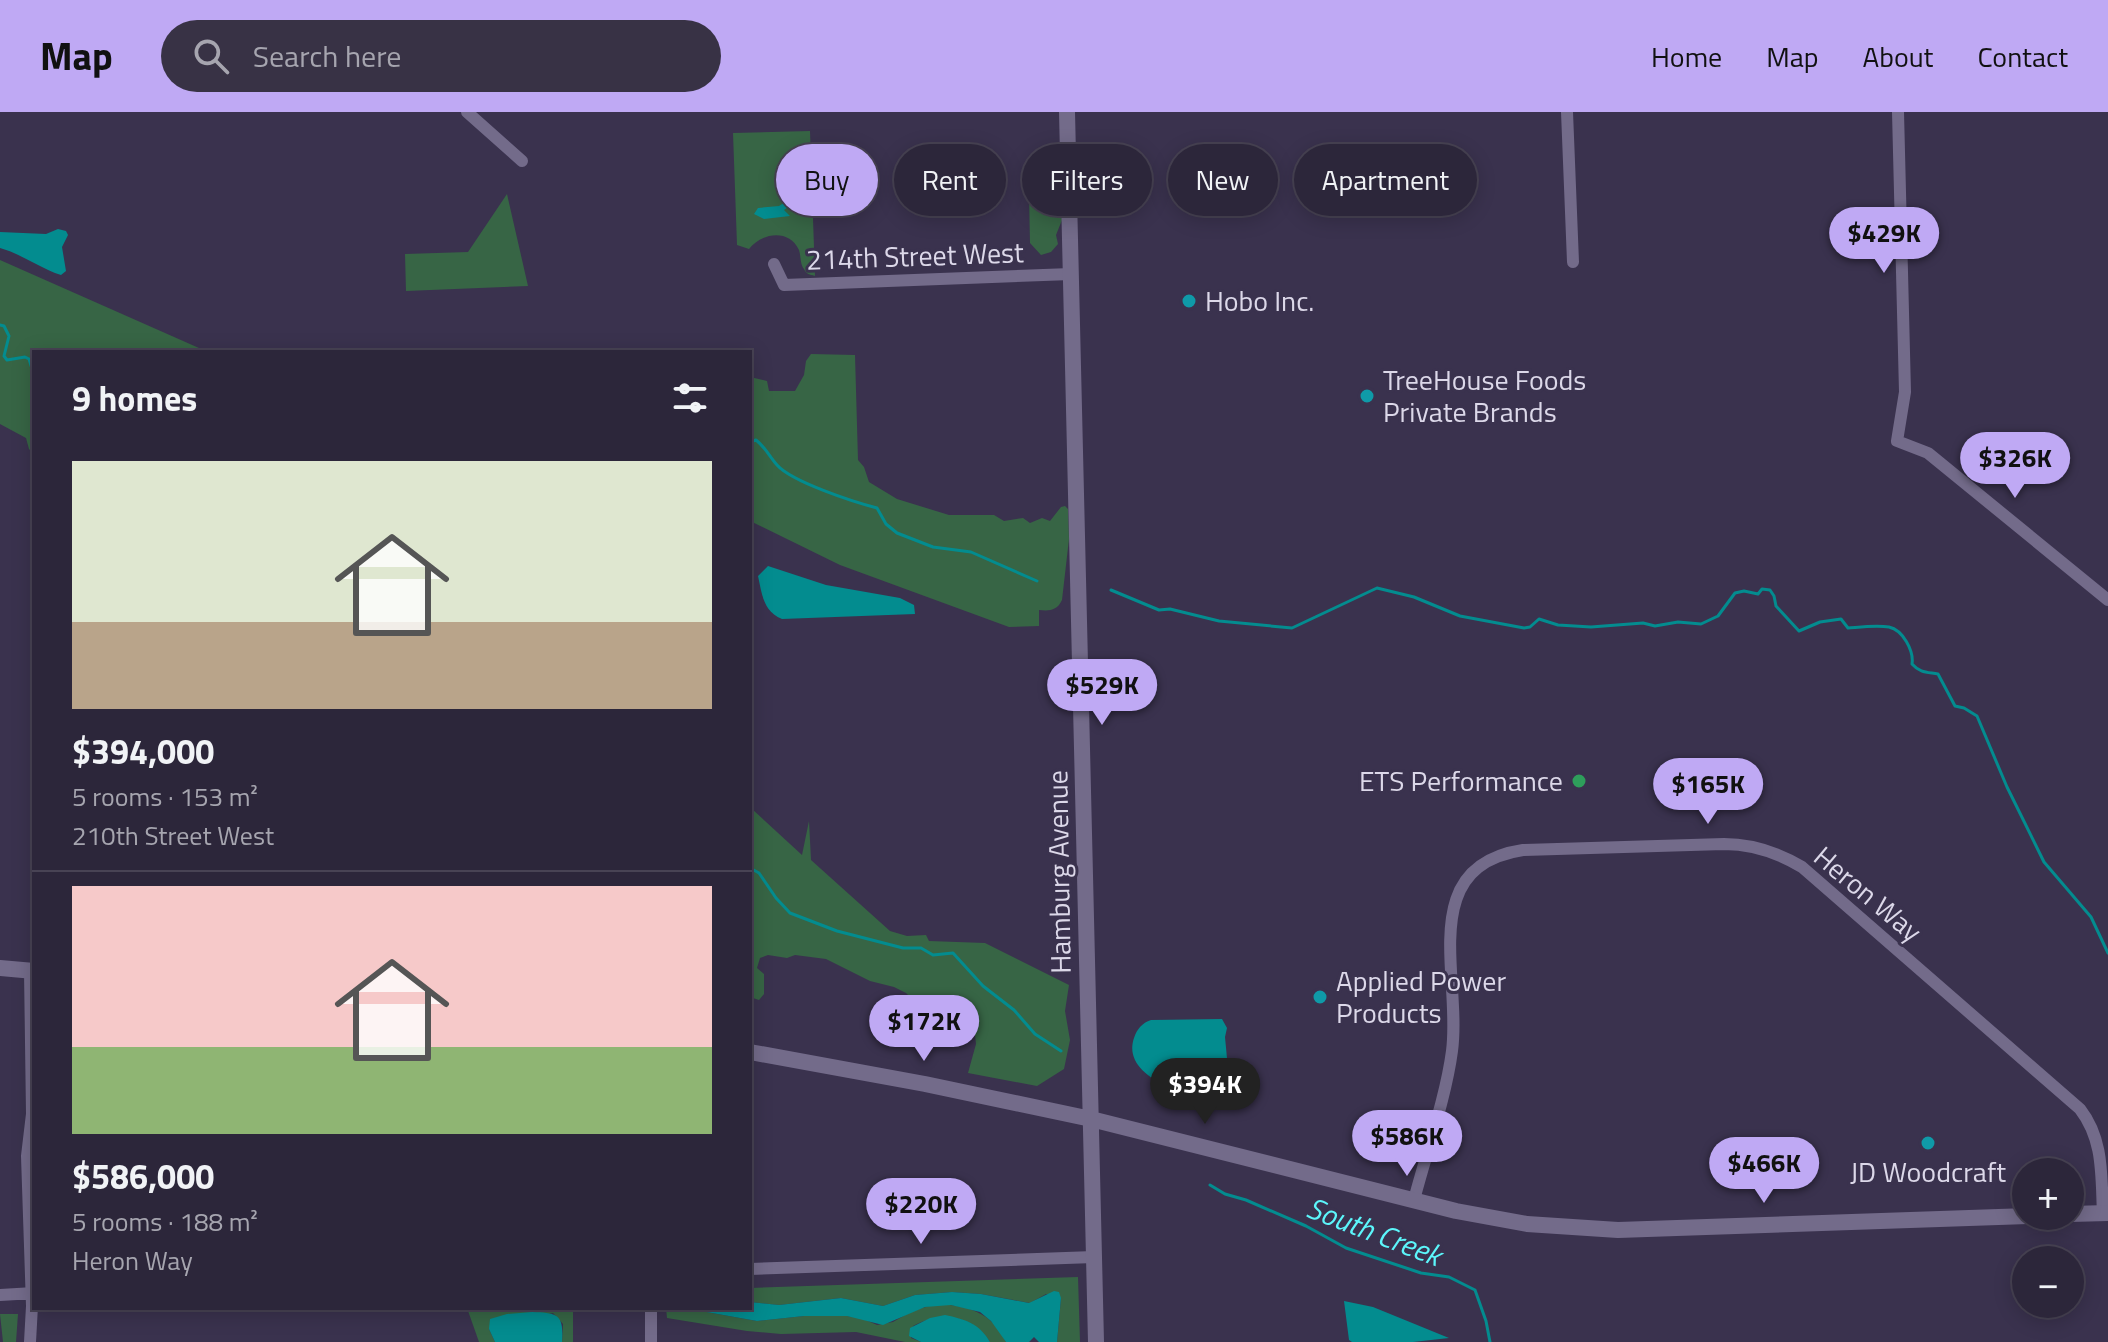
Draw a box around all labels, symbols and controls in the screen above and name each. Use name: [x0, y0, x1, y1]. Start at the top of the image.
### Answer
search box: [161, 20, 721, 92]
text: Map: [40, 27, 113, 85]
text: Search here: [253, 33, 402, 79]
icon: search: [189, 34, 233, 78]
text: Home: [1651, 35, 1722, 78]
text: Map: [1766, 35, 1819, 78]
text: About: [1863, 35, 1933, 78]
text: Contact: [1977, 35, 2068, 78]
chip: Buy: [776, 144, 878, 216]
chip: Rent: [894, 144, 1006, 216]
chip: Filters: [1022, 144, 1152, 216]
chip: New: [1168, 144, 1278, 216]
chip: Apartment: [1294, 144, 1477, 216]
pin: $429K: [1828, 207, 1940, 275]
text: $429K: [1847, 213, 1921, 252]
street label: 214th Street West: [805, 230, 1025, 281]
place label: Hobo Inc.: [1205, 279, 1314, 322]
marker: Hobo Inc.: [1180, 292, 1198, 310]
place label: TreeHouse Foods Private Brands: [1383, 358, 1586, 433]
text: 9 homes: [72, 372, 197, 424]
icon: filters: [668, 376, 712, 420]
marker: TreeHouse Foods Private Brands: [1358, 387, 1376, 405]
pin: $326K: [1959, 432, 2071, 500]
text: $326K: [1978, 438, 2052, 477]
icon: home: [320, 513, 464, 657]
pin: $529K: [1046, 659, 1158, 727]
text: $529K: [1065, 665, 1139, 704]
text: $394,000: [72, 725, 214, 777]
pin: $165K: [1652, 758, 1764, 826]
place label: ETS Performance: [1359, 759, 1563, 802]
text: $165K: [1671, 764, 1745, 803]
street label: Hamburg Avenue: [1035, 770, 1082, 974]
marker: ETS Performance: [1570, 772, 1588, 790]
text: 5 rooms · 153 m²: [72, 777, 258, 816]
text: 210th Street West: [72, 816, 274, 855]
street label: Heron Way: [1805, 835, 1932, 952]
icon: home: [320, 938, 464, 1082]
place label: Applied Power Products: [1336, 959, 1506, 1034]
marker: Applied Power Products: [1311, 988, 1329, 1006]
pin: $172K: [868, 995, 980, 1063]
text: $172K: [887, 1001, 961, 1040]
pin: $394K: [1149, 1058, 1261, 1126]
text: $394K: [1168, 1064, 1242, 1103]
pin: $586K: [1351, 1110, 1463, 1178]
text: $586K: [1370, 1116, 1444, 1155]
marker: JD Woodcraft: [1919, 1134, 1937, 1152]
pin: $466K: [1708, 1137, 1820, 1205]
text: $466K: [1727, 1143, 1801, 1182]
text: $586,000: [72, 1150, 214, 1202]
place label: JD Woodcraft: [1850, 1150, 2006, 1193]
map controls: [2012, 1158, 2084, 1318]
button: +: [2012, 1158, 2084, 1230]
pin: $220K: [865, 1178, 977, 1246]
text: $220K: [884, 1184, 958, 1223]
water label: South Creek: [1300, 1184, 1452, 1279]
text: 5 rooms · 188 m²: [72, 1202, 258, 1241]
text: Heron Way: [72, 1241, 193, 1280]
button: −: [2012, 1246, 2084, 1318]

